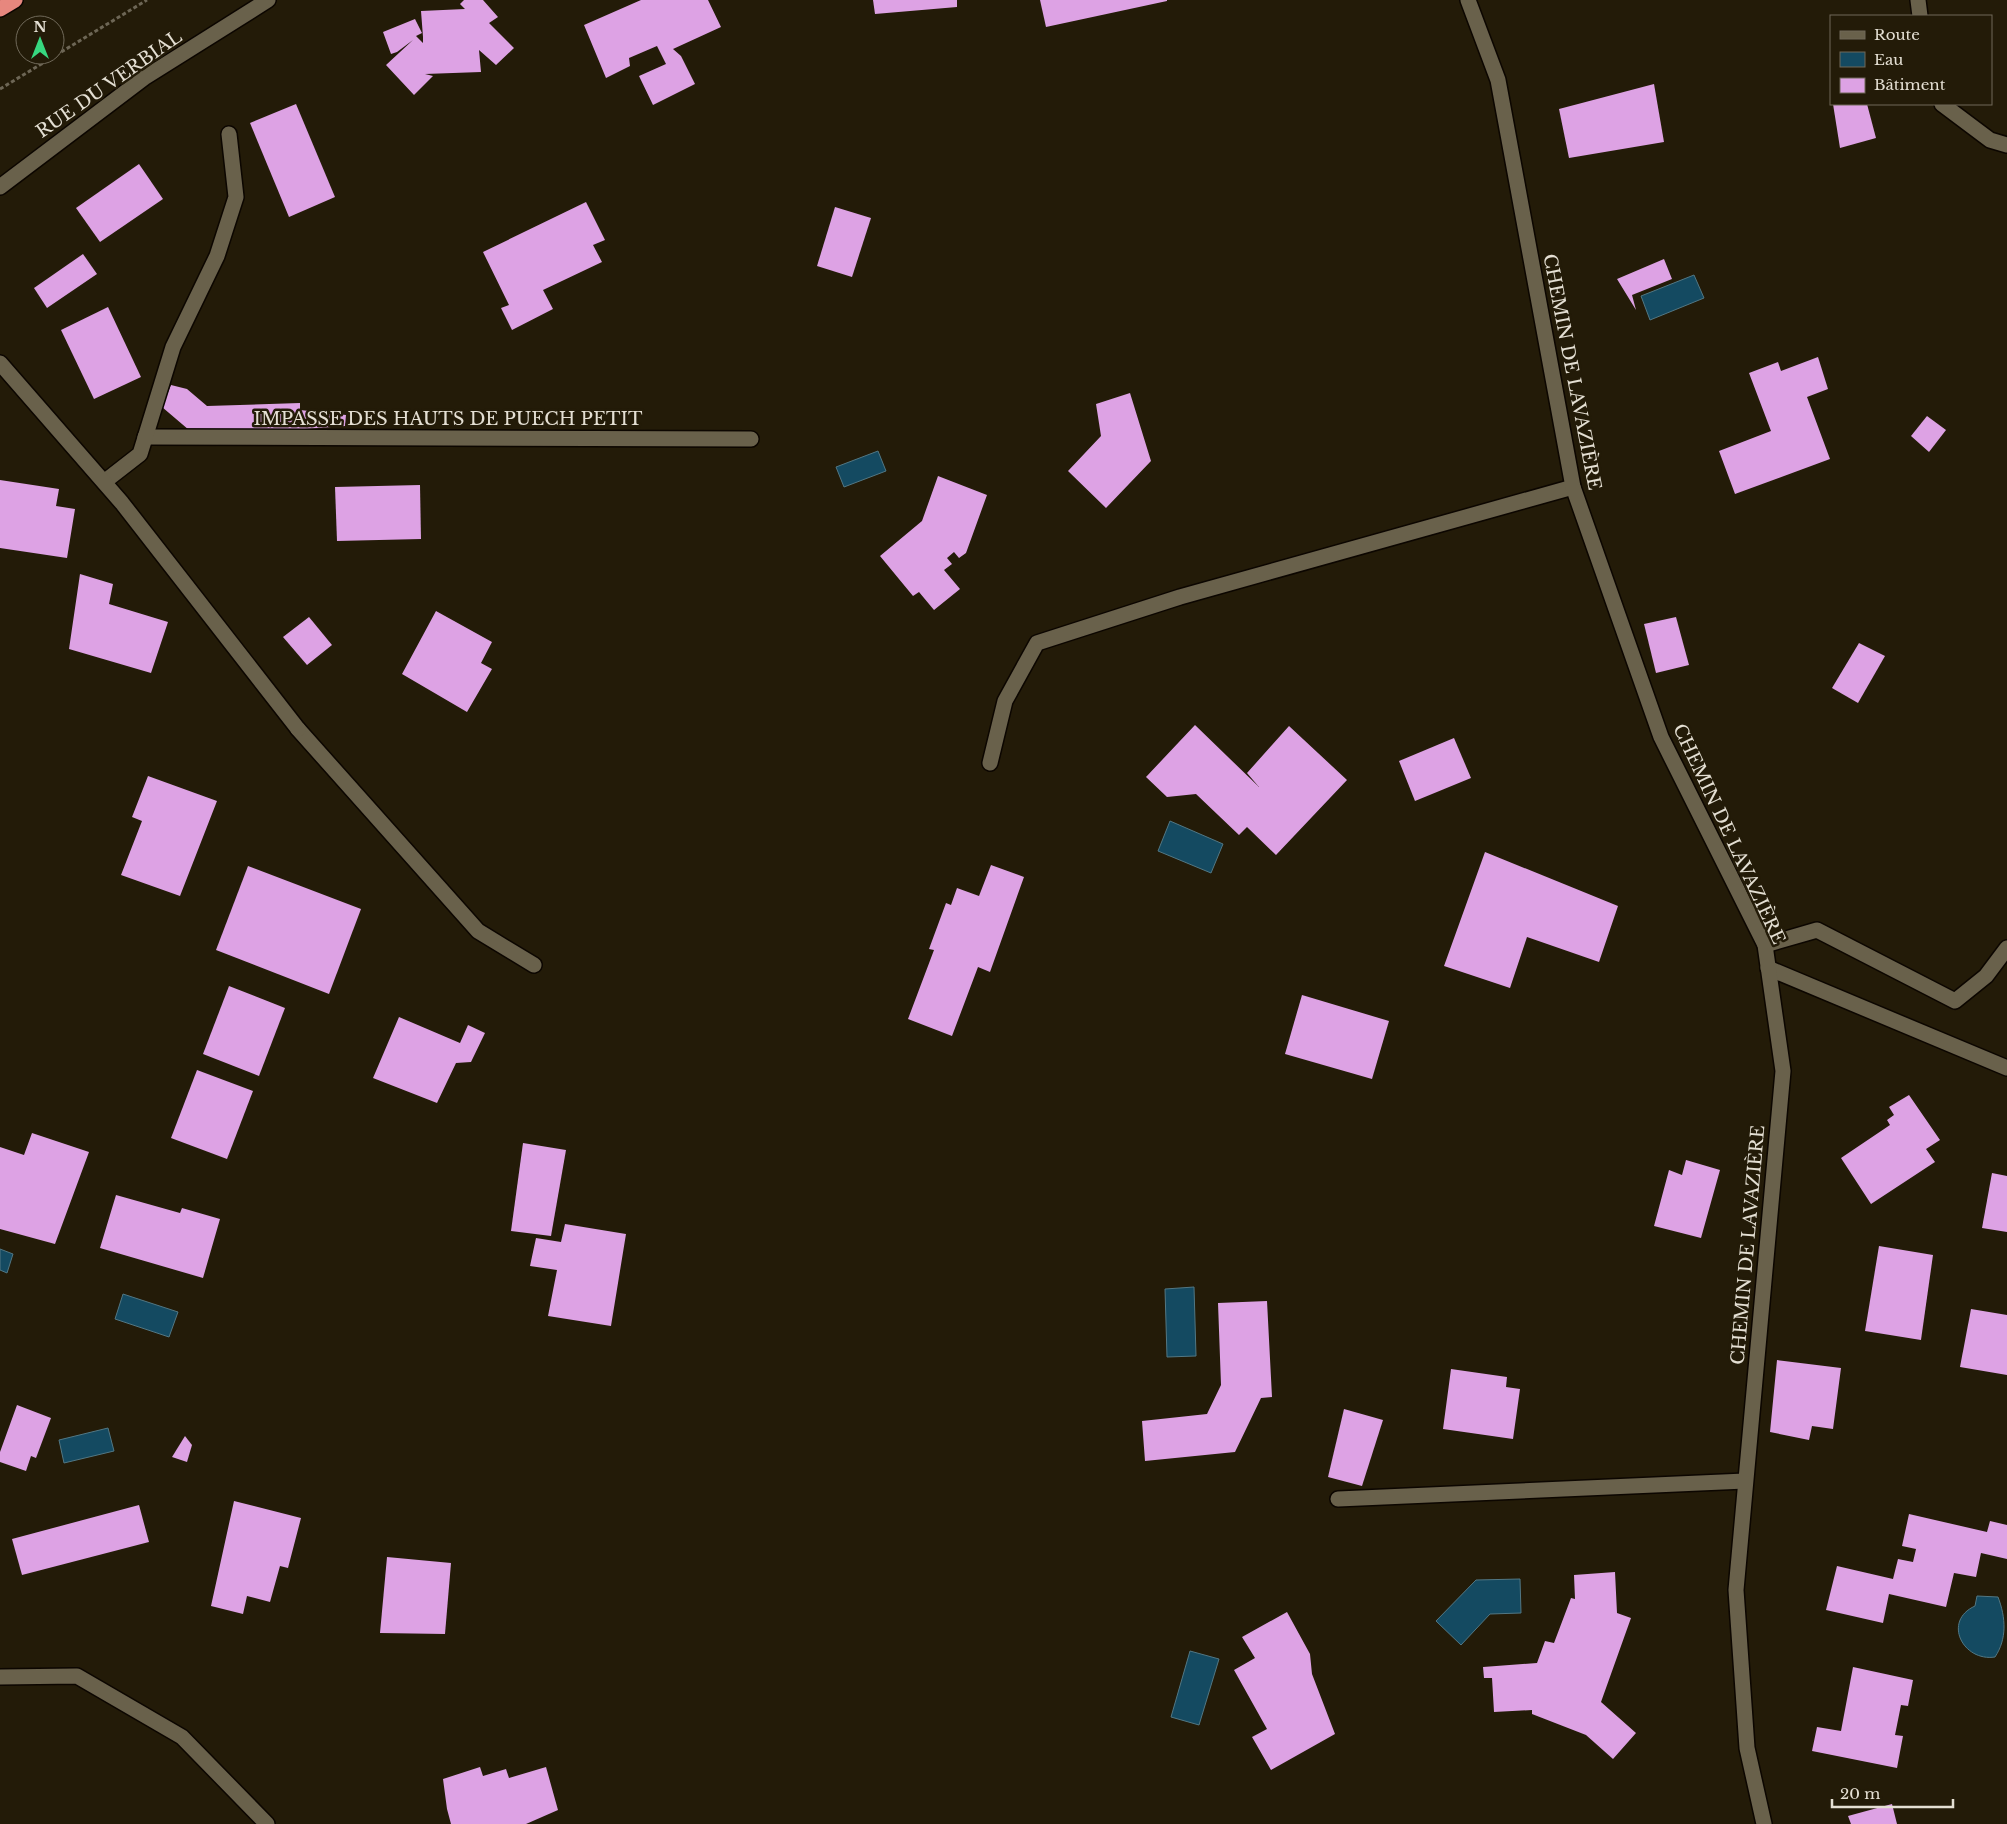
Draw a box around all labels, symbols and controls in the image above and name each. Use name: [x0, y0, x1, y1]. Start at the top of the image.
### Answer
north arrow: [15, 15, 65, 65]
legend: [1830, 15, 1992, 105]
text: N: [33, 18, 47, 36]
street label: RUE DU VERBIAL: [32, 25, 186, 143]
text: Route: [1874, 25, 1920, 44]
text: Eau: [1874, 50, 1903, 69]
text: Bâtiment: [1874, 75, 1946, 94]
street label: CHEMIN DE LAVAZIÈRE: [1538, 252, 1607, 492]
street label: IMPASSE DES HAUTS DE PUECH PETIT: [254, 408, 643, 430]
street label: CHEMIN DE LAVAZIÈRE: [1668, 720, 1791, 948]
street label: CHEMIN DE LAVAZIÈRE: [1726, 1124, 1769, 1366]
scale bar: [1832, 1776, 1953, 1808]
text: 20 m: [1840, 1784, 1880, 1803]

